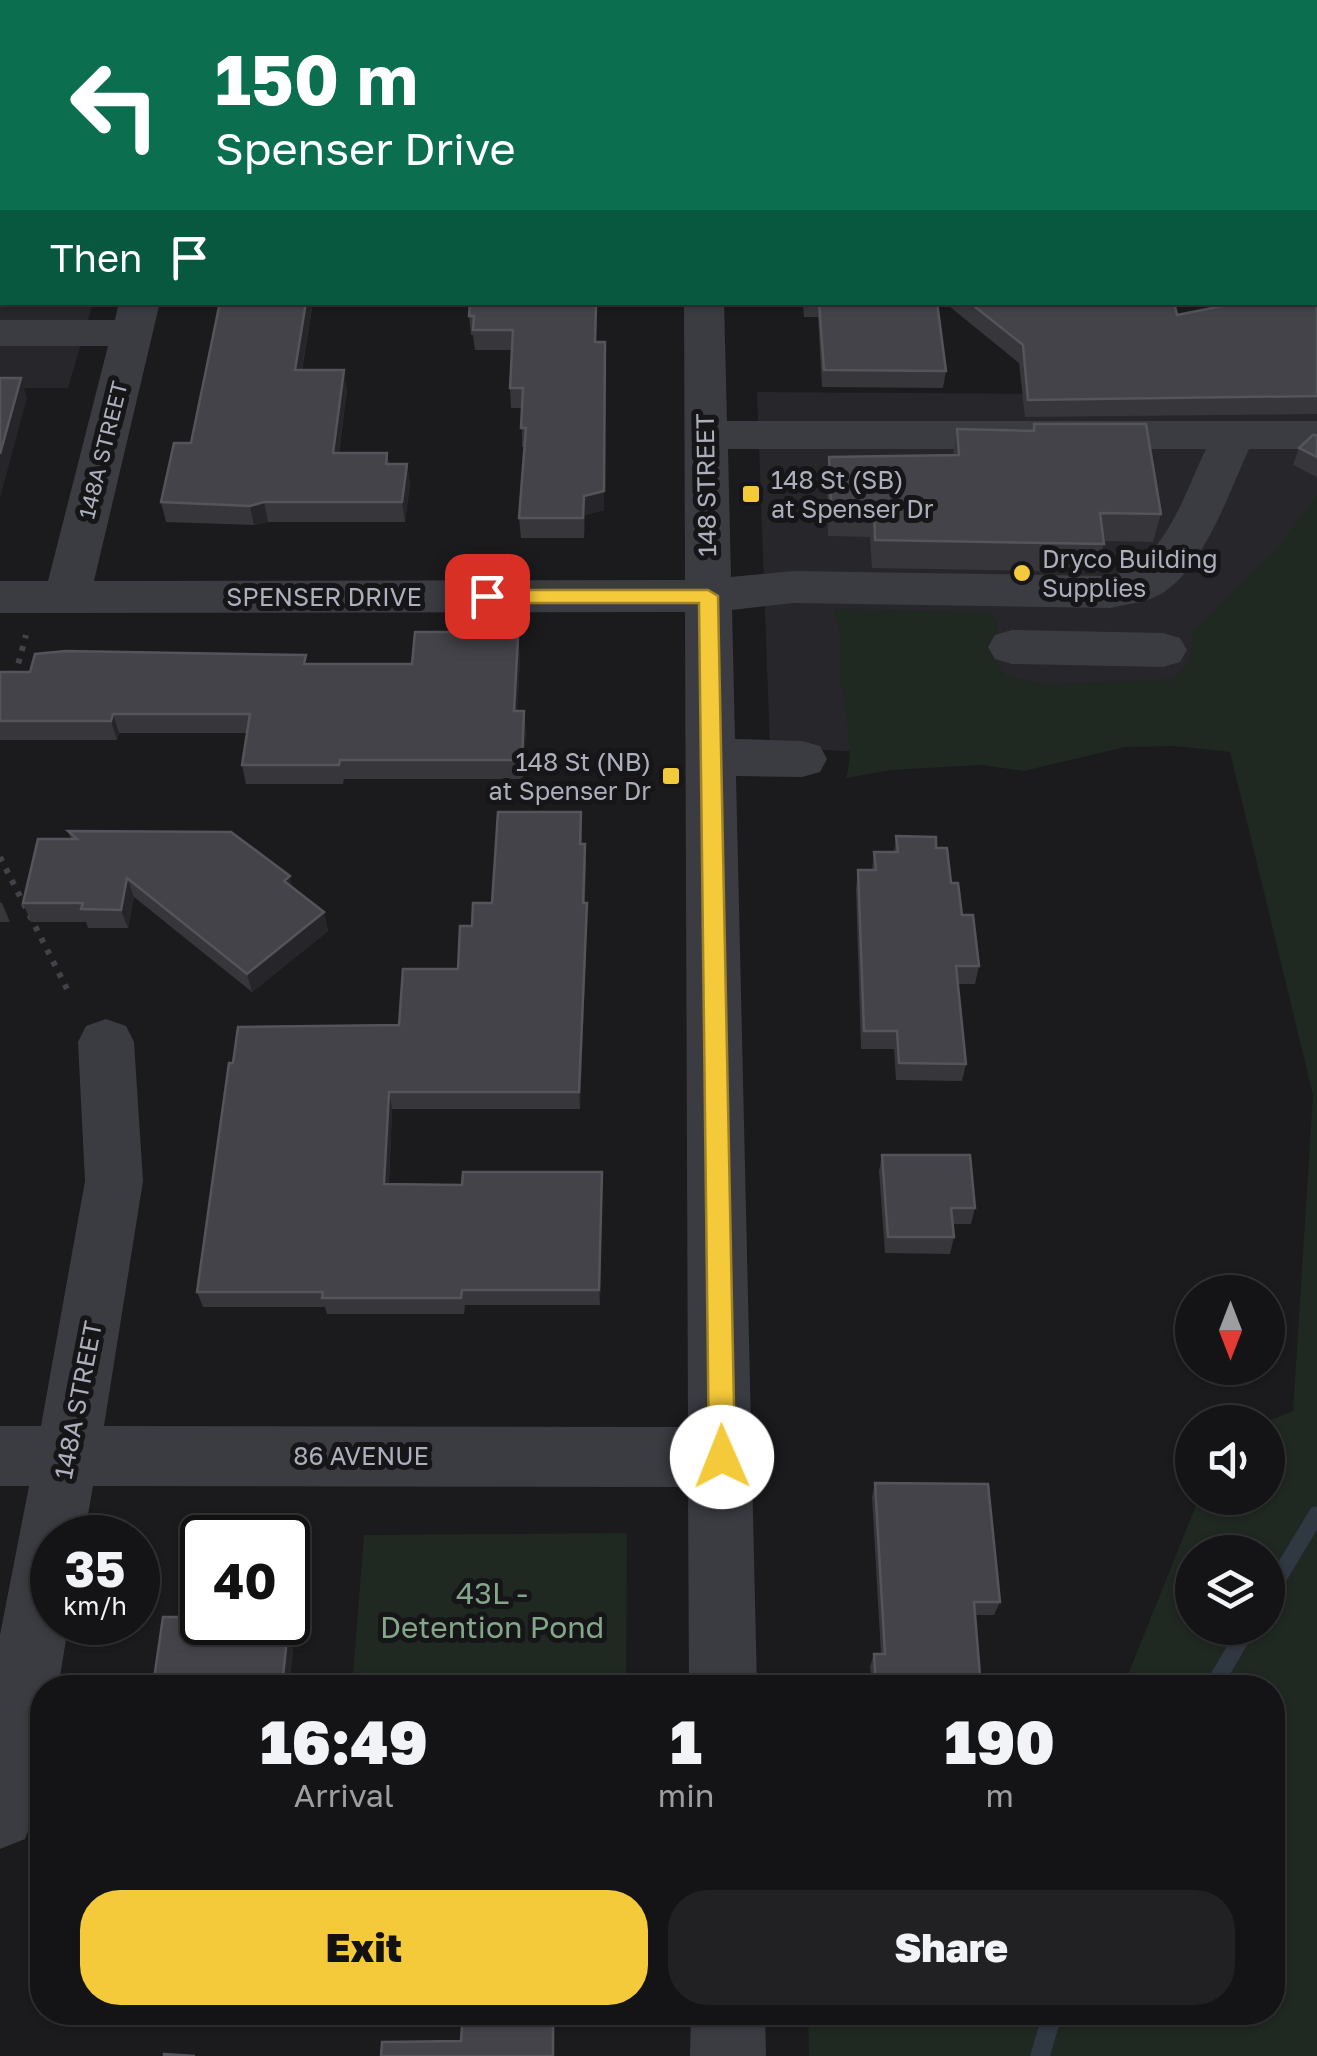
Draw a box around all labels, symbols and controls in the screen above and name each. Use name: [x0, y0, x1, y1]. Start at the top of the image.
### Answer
text: 150 m: [215, 36, 418, 120]
icon: left: [50, 40, 180, 170]
text: Spenser Drive: [215, 121, 516, 175]
icon: arrive: [162, 230, 217, 285]
text: Then: [50, 235, 142, 280]
street label: 148A STREET: [72, 378, 133, 522]
street label: 148 STREET: [689, 413, 722, 557]
place label: 148 St (SB) at Spenser Dr: [771, 464, 934, 524]
marker: 148 St (SB) at Spenser Dr: [740, 483, 762, 505]
place label: Dryco Building Supplies: [1042, 543, 1218, 603]
pin: [445, 554, 530, 639]
marker: Dryco Building Supplies: [1011, 562, 1033, 584]
icon: arrive: [460, 569, 515, 624]
street label: SPENSER DRIVE: [226, 581, 422, 612]
place label: 148 St (NB) at Spenser Dr: [489, 746, 651, 806]
marker: 148 St (NB) at Spenser Dr: [660, 765, 682, 787]
north arrow: [1175, 1275, 1285, 1385]
map controls: [1175, 1275, 1285, 1645]
street label: 148A STREET: [47, 1318, 108, 1481]
position arrow: [670, 1405, 774, 1509]
button: sound: [1175, 1405, 1285, 1515]
street label: 86 AVENUE: [293, 1440, 429, 1471]
speed limit sign: 40: [180, 1515, 310, 1645]
button: layers: [1175, 1535, 1285, 1645]
text: 35: [64, 1538, 125, 1598]
park label: 43L - Detention Pond: [380, 1575, 604, 1645]
text: km/h: [63, 1590, 127, 1621]
text: 16:49: [260, 1705, 428, 1777]
text: 1: [670, 1705, 702, 1777]
text: 190: [945, 1705, 1055, 1777]
text: Arrival: [294, 1776, 394, 1814]
text: min: [658, 1776, 714, 1814]
text: m: [986, 1776, 1014, 1814]
button: Exit: [80, 1890, 648, 2005]
button: Share: [668, 1890, 1235, 2005]

